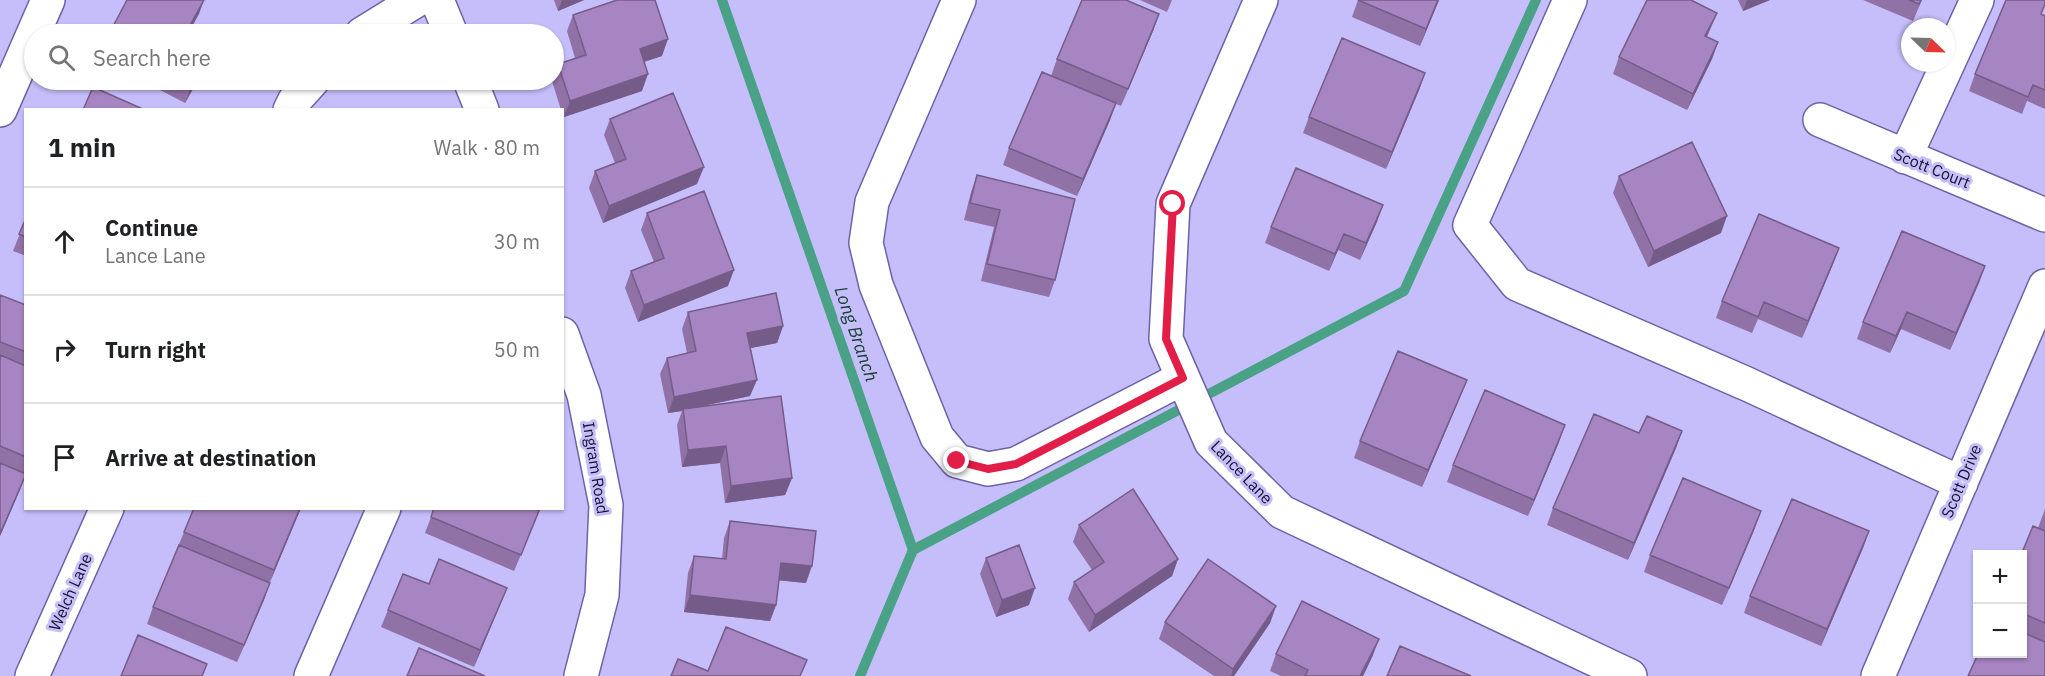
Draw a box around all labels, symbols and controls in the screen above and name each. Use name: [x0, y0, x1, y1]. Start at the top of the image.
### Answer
north arrow: [1901, 18, 1955, 72]
search box: [24, 24, 564, 90]
icon: search: [45, 41, 78, 74]
text: Search here: [93, 43, 211, 72]
text: 1 min: [48, 130, 116, 164]
text: Walk · 80 m: [434, 134, 540, 161]
street label: Scott Court: [1891, 144, 1973, 192]
route start: [1159, 190, 1185, 216]
text: Continue: [105, 213, 198, 242]
icon: ahead: [48, 225, 81, 258]
text: 30 m: [494, 228, 540, 255]
text: Lance Lane: [105, 242, 206, 269]
water label: Long Branch: [829, 283, 883, 384]
icon: right: [48, 333, 81, 366]
text: Turn right: [105, 335, 206, 364]
text: 50 m: [494, 336, 540, 363]
street label: Ingram Road: [579, 421, 613, 515]
street label: Lance Lane: [1207, 436, 1277, 508]
icon: arrive: [48, 441, 81, 474]
street label: Scott Drive: [1937, 441, 1986, 521]
text: Arrive at destination: [105, 443, 316, 472]
route end: [943, 447, 969, 473]
street label: Welch Lane: [44, 550, 96, 634]
map controls: [1973, 550, 2027, 658]
button: +: [1973, 550, 2027, 604]
button: −: [1973, 604, 2027, 658]

